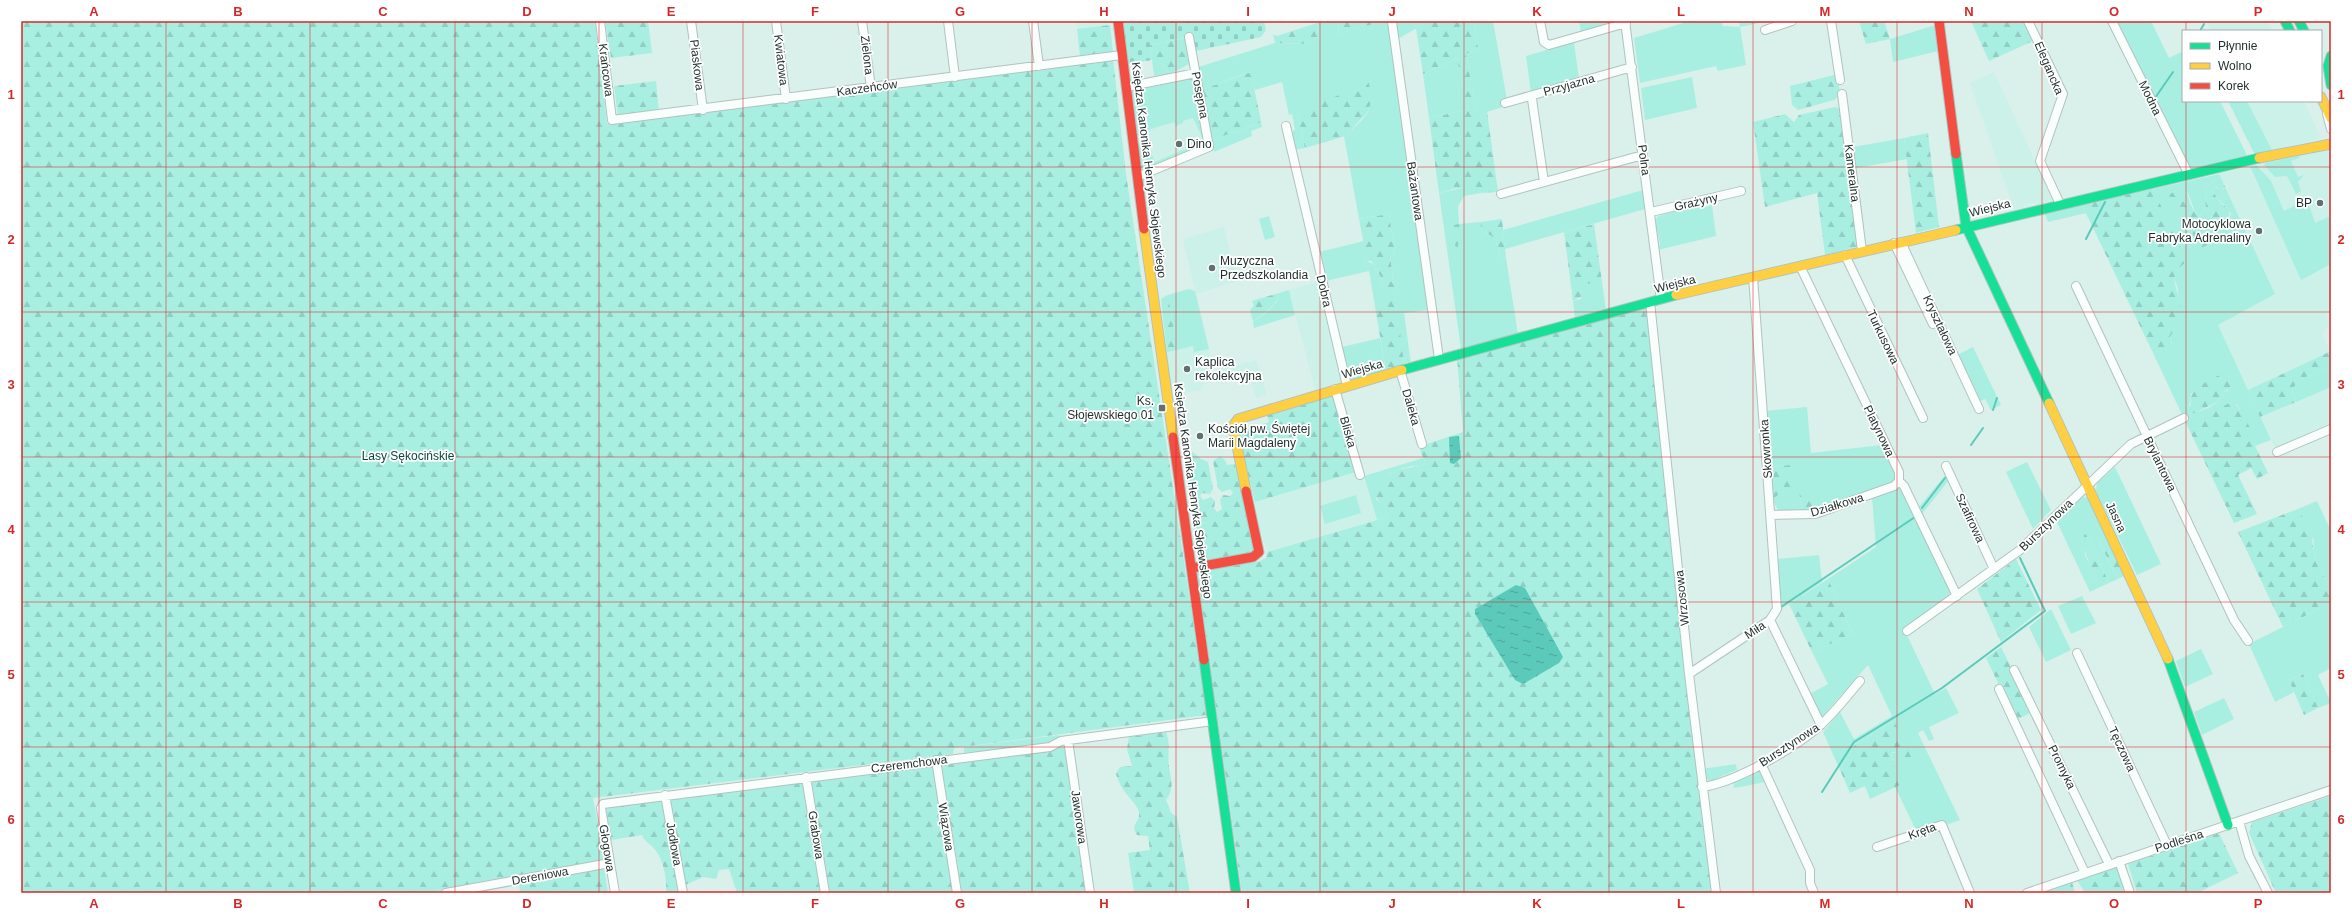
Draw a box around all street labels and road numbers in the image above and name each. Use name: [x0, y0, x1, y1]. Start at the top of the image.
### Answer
street label: Kwiatowa: [771, 34, 791, 87]
street label: Zielona: [858, 35, 876, 76]
street label: Piaskowa: [687, 39, 707, 92]
street label: Elegancka: [2032, 39, 2067, 97]
street label: Krańcowa: [596, 43, 616, 98]
street label: Księdza Kanonika Henryka Słojewskiego: [1129, 61, 1169, 279]
street label: Posępna: [1189, 70, 1211, 120]
street label: Przyjazna: [1542, 71, 1597, 99]
street label: Kaczeńców: [836, 77, 899, 99]
street label: Modna: [2136, 78, 2164, 118]
street label: Kameralna: [1842, 143, 1863, 203]
street label: Polna: [1635, 144, 1653, 176]
street label: Bażantowa: [1404, 161, 1426, 222]
street label: Grażyny: [1673, 190, 1719, 214]
street label: Wiejska: [1968, 196, 2012, 220]
street label: Wiejska: [1653, 272, 1697, 296]
street label: Dobra: [1314, 274, 1335, 309]
street label: Kryształowa: [1920, 293, 1960, 358]
street label: Turkusowa: [1864, 308, 1902, 367]
street label: Wiejska: [1340, 356, 1384, 382]
street label: Księdza Kanonika Henryka Słojewskiego: [1171, 382, 1215, 600]
street label: Daleka: [1399, 387, 1423, 427]
street label: Platynowa: [1861, 403, 1898, 459]
street label: Bliska: [1337, 415, 1359, 450]
street label: Skowronka: [1757, 419, 1775, 479]
street label: Brylantowa: [2141, 434, 2179, 494]
street label: Działkowa: [1809, 490, 1866, 520]
street label: Szafirowa: [1953, 491, 1988, 545]
street label: Bursztynowa: [2016, 496, 2076, 554]
street label: Jasna: [2103, 500, 2129, 535]
street label: Wrzosowa: [1672, 569, 1692, 626]
street label: Miła: [1742, 618, 1768, 642]
street label: Bursztynowa: [1756, 720, 1822, 770]
street label: Tęczowa: [2106, 724, 2139, 774]
street label: Promyka: [2045, 743, 2079, 792]
street label: Czeremchowa: [870, 752, 948, 776]
street label: Jaworowa: [1068, 789, 1090, 845]
street label: Wiązowa: [935, 802, 957, 852]
street label: Grabowa: [805, 810, 827, 860]
street label: Kręta: [1906, 819, 1938, 842]
street label: Jodłowa: [663, 821, 685, 867]
street label: Głogowa: [596, 824, 618, 873]
street label: Podleśna: [2153, 827, 2205, 855]
street label: Dereniowa: [511, 864, 570, 888]

